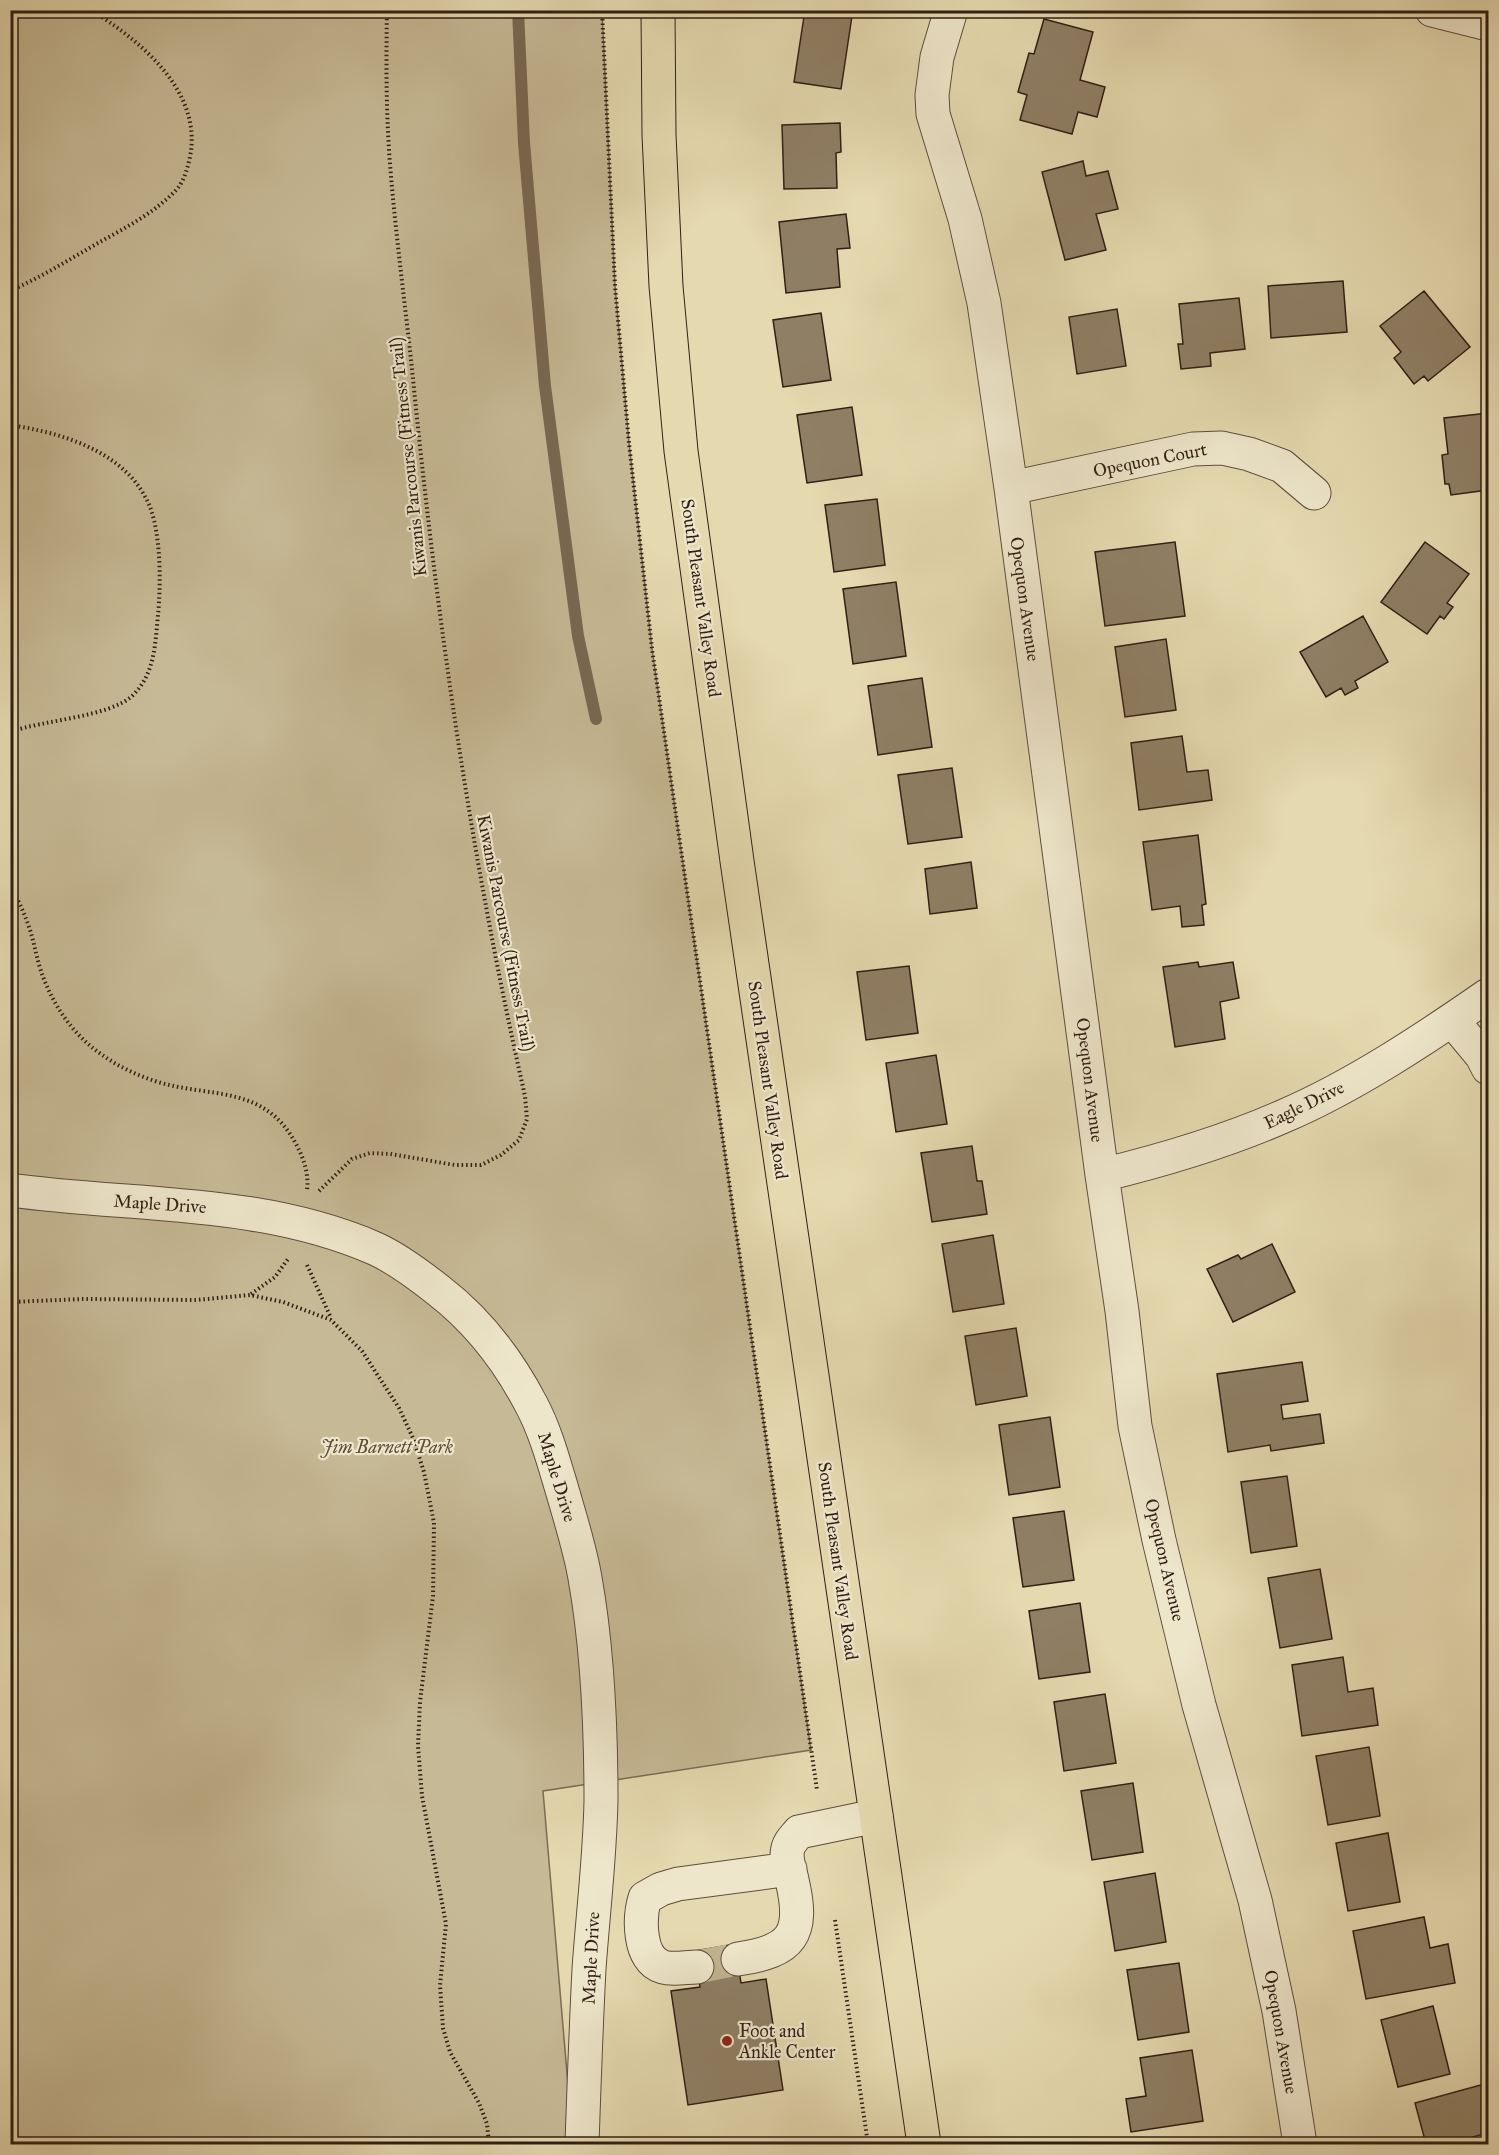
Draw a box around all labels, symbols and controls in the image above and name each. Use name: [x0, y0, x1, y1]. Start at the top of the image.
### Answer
street label: Kiwanis Parcourse (Fitness Trail): [384, 336, 433, 578]
street label: Opequon Court: [1091, 438, 1210, 483]
street label: South Pleasant Valley Road: [676, 497, 726, 699]
street label: Opequon Avenue: [1004, 535, 1045, 663]
street label: Kiwanis Parcourse (Fitness Trail): [471, 813, 540, 1053]
street label: South Pleasant Valley Road: [743, 979, 793, 1181]
street label: Opequon Avenue: [1070, 1016, 1109, 1144]
street label: Eagle Drive: [1260, 1076, 1348, 1135]
street label: Maple Drive: [113, 1190, 207, 1218]
street label: Maple Drive: [533, 1429, 581, 1525]
park label: Jim Barnett Park: [320, 1436, 453, 1458]
street label: South Pleasant Valley Road: [813, 1460, 863, 1662]
street label: Opequon Avenue: [1139, 1496, 1190, 1624]
street label: Maple Drive: [578, 1911, 604, 2005]
street label: Opequon Avenue: [1258, 1968, 1303, 2096]
place label: Foot and Ankle Center: [738, 2020, 836, 2063]
marker: Foot and Ankle Center: [720, 2034, 734, 2048]

